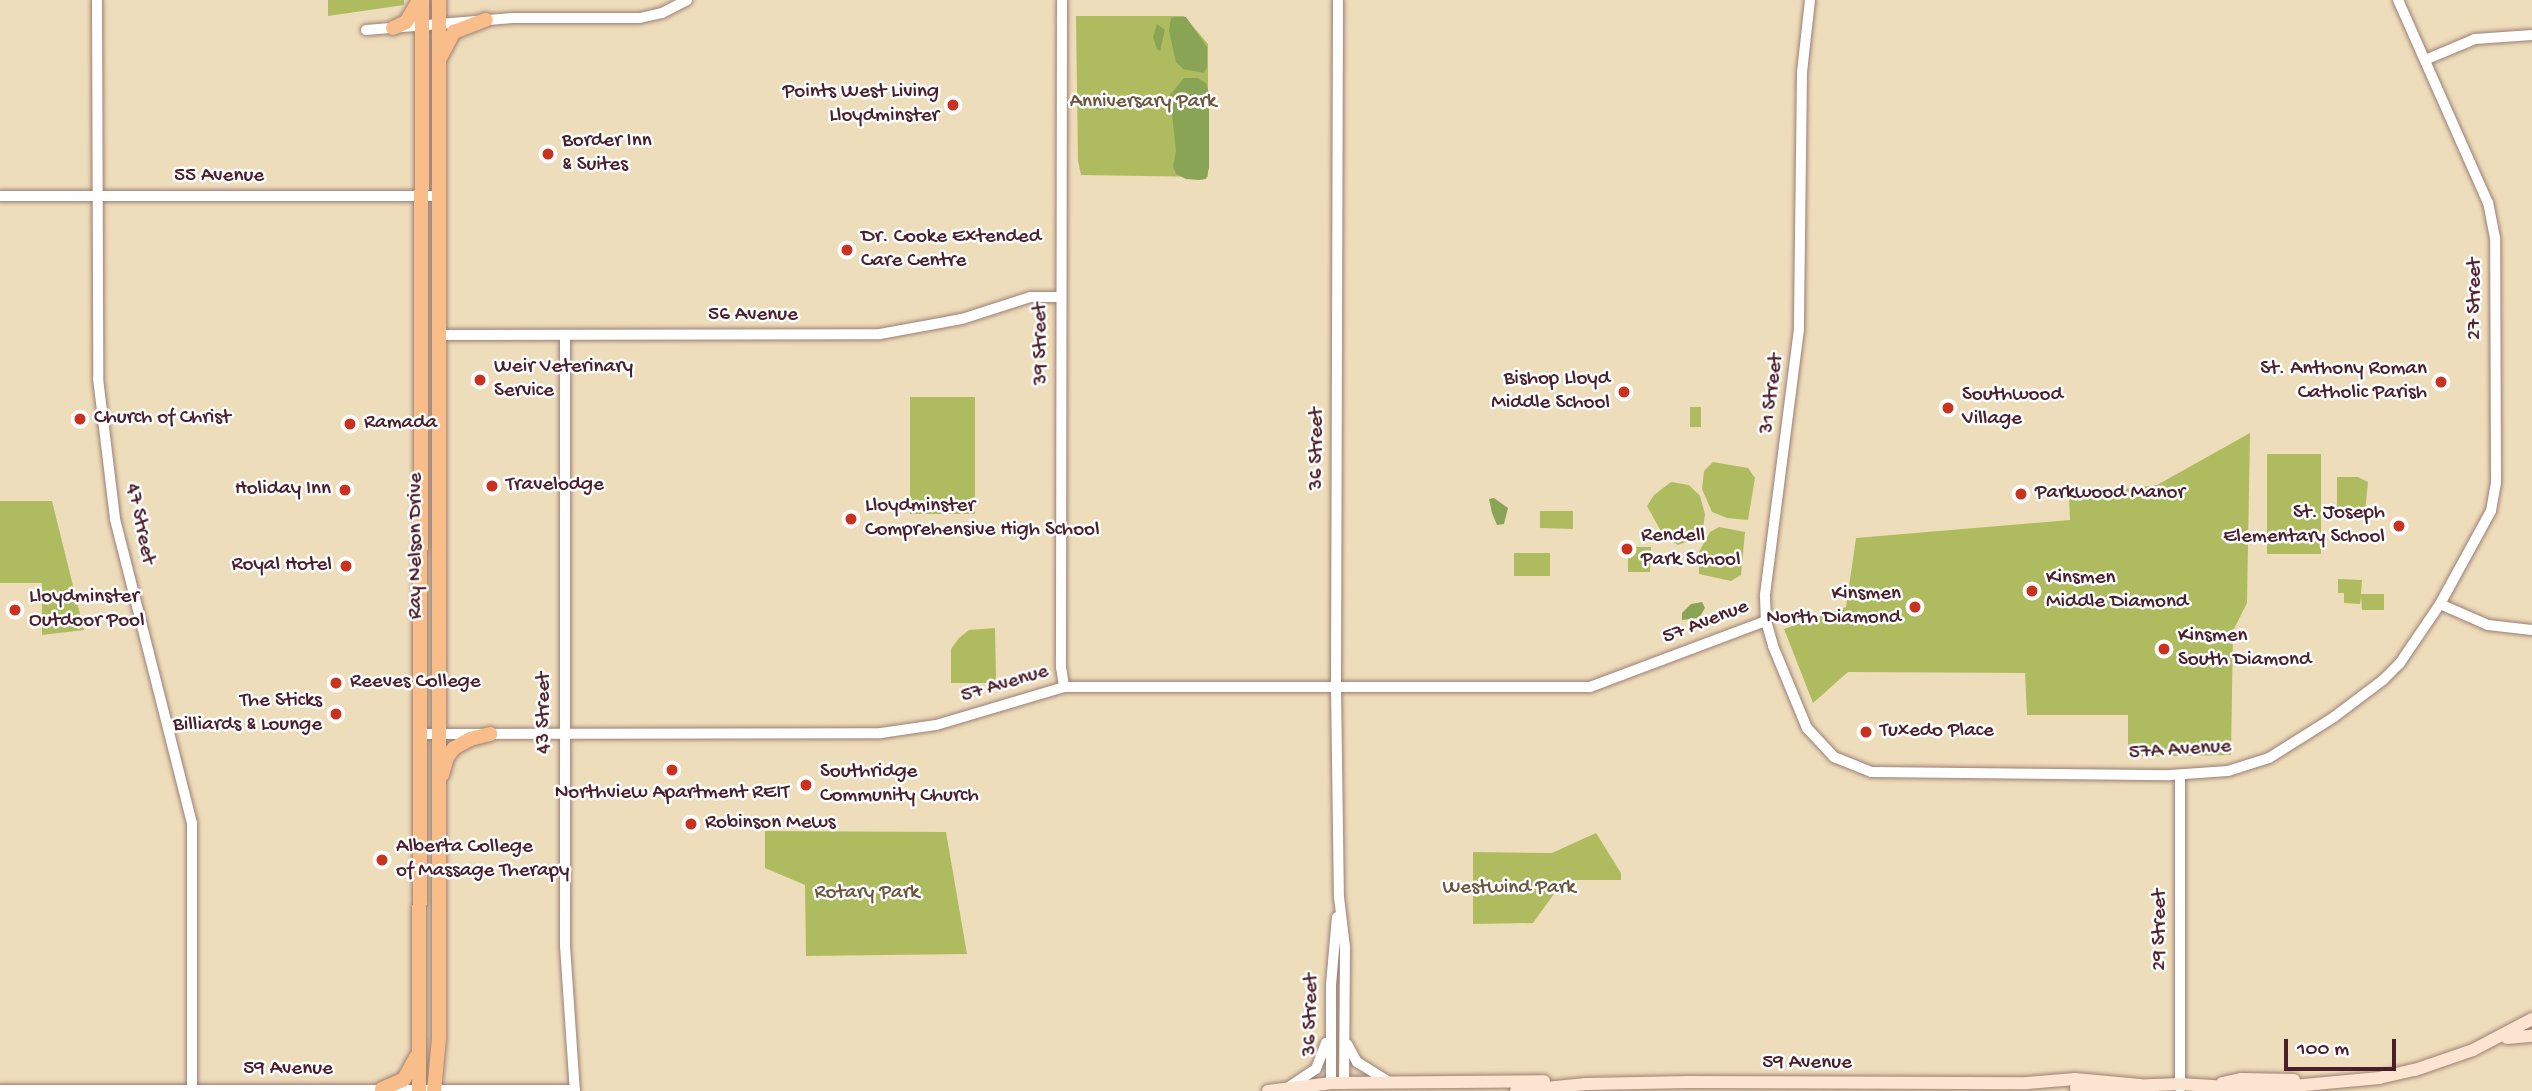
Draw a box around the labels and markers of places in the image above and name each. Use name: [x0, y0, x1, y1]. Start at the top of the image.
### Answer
place label: Points West Living Lloydminster: [783, 80, 939, 130]
marker: Points West Living Lloydminster: [945, 97, 961, 113]
place label: Border Inn & Suites: [562, 129, 652, 179]
marker: Border Inn & Suites: [540, 146, 556, 162]
place label: Dr. Cooke Extended Care Centre: [861, 225, 1041, 275]
marker: Dr. Cooke Extended Care Centre: [839, 242, 855, 258]
place label: Weir Veterinary Service: [494, 355, 633, 405]
place label: St. Anthony Roman Catholic Parish: [2260, 357, 2427, 407]
place label: Bishop Lloyd Middle School: [1491, 367, 1610, 417]
marker: Weir Veterinary Service: [472, 372, 488, 388]
marker: St. Anthony Roman Catholic Parish: [2433, 374, 2449, 390]
place label: Southwood Village: [1962, 383, 2063, 433]
marker: Bishop Lloyd Middle School: [1616, 384, 1632, 400]
marker: Southwood Village: [1940, 400, 1956, 416]
place label: Church of Christ: [94, 406, 231, 432]
marker: Church of Christ: [72, 411, 88, 427]
place label: Ramada: [364, 411, 437, 437]
marker: Ramada: [342, 416, 358, 432]
place label: Travelodge: [506, 473, 604, 499]
place label: Holiday Inn: [235, 477, 331, 503]
marker: Travelodge: [484, 478, 500, 494]
place label: Parkwood Manor: [2035, 481, 2185, 507]
marker: Holiday Inn: [337, 482, 353, 498]
marker: Parkwood Manor: [2013, 486, 2029, 502]
place label: Lloydminster Comprehensive High School: [865, 494, 1100, 544]
place label: St. Joseph Elementary School: [2223, 501, 2385, 551]
marker: Lloydminster Comprehensive High School: [843, 511, 859, 527]
marker: St. Joseph Elementary School: [2391, 518, 2407, 534]
place label: Rendell Park School: [1641, 524, 1741, 574]
marker: Rendell Park School: [1619, 541, 1635, 557]
place label: Royal Hotel: [232, 553, 332, 579]
marker: Royal Hotel: [338, 558, 354, 574]
place label: Kinsmen Middle Diamond: [2046, 566, 2188, 616]
place label: Kinsmen North Diamond: [1766, 582, 1901, 632]
marker: Kinsmen Middle Diamond: [2024, 583, 2040, 599]
place label: Lloydminster Outdoor Pool: [29, 585, 145, 635]
marker: Kinsmen North Diamond: [1907, 599, 1923, 615]
marker: Lloydminster Outdoor Pool: [7, 602, 23, 618]
place label: Kinsmen South Diamond: [2178, 624, 2311, 674]
marker: Kinsmen South Diamond: [2156, 641, 2172, 657]
place label: Reeves College: [350, 670, 481, 696]
marker: Reeves College: [328, 675, 344, 691]
place label: The Sticks Billiards & Lounge: [173, 689, 322, 739]
marker: The Sticks Billiards & Lounge: [328, 706, 344, 722]
place label: Tuxedo Place: [1880, 719, 1994, 745]
marker: Tuxedo Place: [1858, 724, 1874, 740]
place label: Southridge Community Church: [820, 760, 979, 810]
marker: Northview Apartment REIT: [664, 762, 680, 778]
marker: Southridge Community Church: [798, 777, 814, 793]
place label: Northview Apartment REIT: [555, 781, 789, 807]
place label: Robinson Mews: [705, 811, 836, 837]
marker: Robinson Mews: [683, 816, 699, 832]
place label: Alberta College of Massage Therapy: [396, 835, 569, 885]
marker: Alberta College of Massage Therapy: [374, 852, 390, 868]

